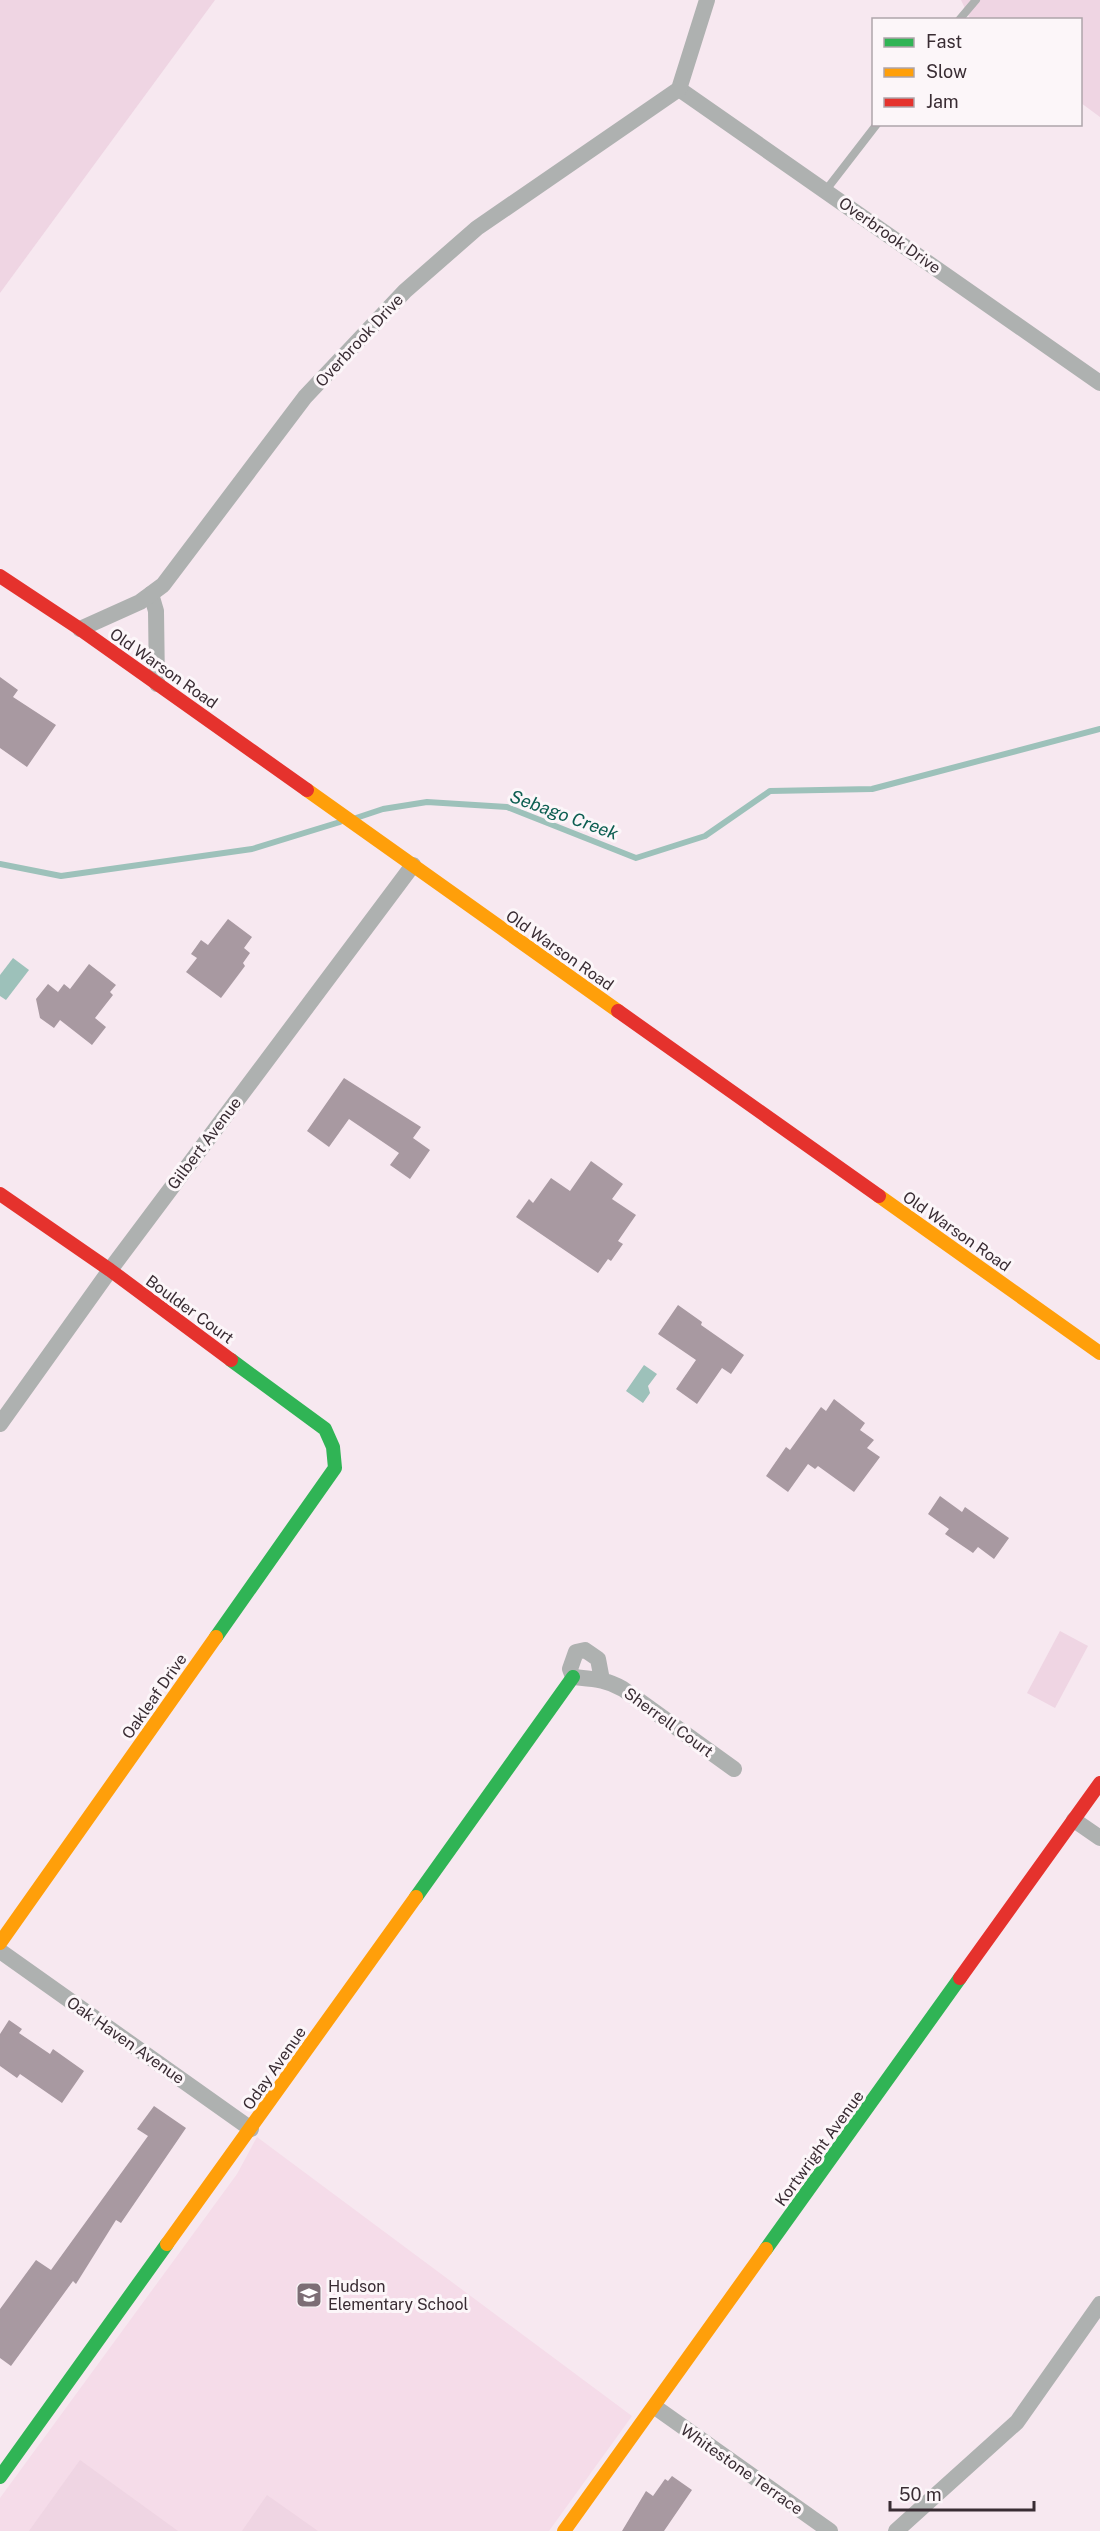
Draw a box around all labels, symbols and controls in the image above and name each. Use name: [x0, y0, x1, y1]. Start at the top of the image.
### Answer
legend: [872, 18, 1082, 126]
text: Fast: [926, 31, 962, 52]
text: Slow: [926, 61, 967, 82]
text: Jam: [926, 91, 959, 112]
street label: Overbrook Drive: [835, 193, 944, 278]
street label: Overbrook Drive: [312, 290, 407, 391]
street label: Old Warson Road: [106, 624, 221, 713]
water label: Sebago Creek: [507, 785, 621, 844]
street label: Old Warson Road: [502, 906, 617, 995]
street label: Gilbert Avenue: [164, 1094, 245, 1193]
street label: Old Warson Road: [899, 1187, 1014, 1276]
street label: Boulder Court: [142, 1271, 237, 1348]
street label: Oakleaf Drive: [118, 1650, 191, 1743]
street label: Sherrell Court: [620, 1684, 717, 1761]
street label: Oak Haven Avenue: [63, 1993, 188, 2088]
street label: Oday Avenue: [239, 2023, 310, 2114]
street label: Kortwright Avenue: [771, 2087, 868, 2210]
place label: Hudson Elementary School: [328, 2277, 469, 2314]
school or university icon: Hudson Elementary School: [294, 2280, 324, 2310]
street label: Whitestone Terrace: [677, 2420, 806, 2519]
scale bar: [890, 2474, 1034, 2512]
text: 50 m: [899, 2484, 942, 2505]

